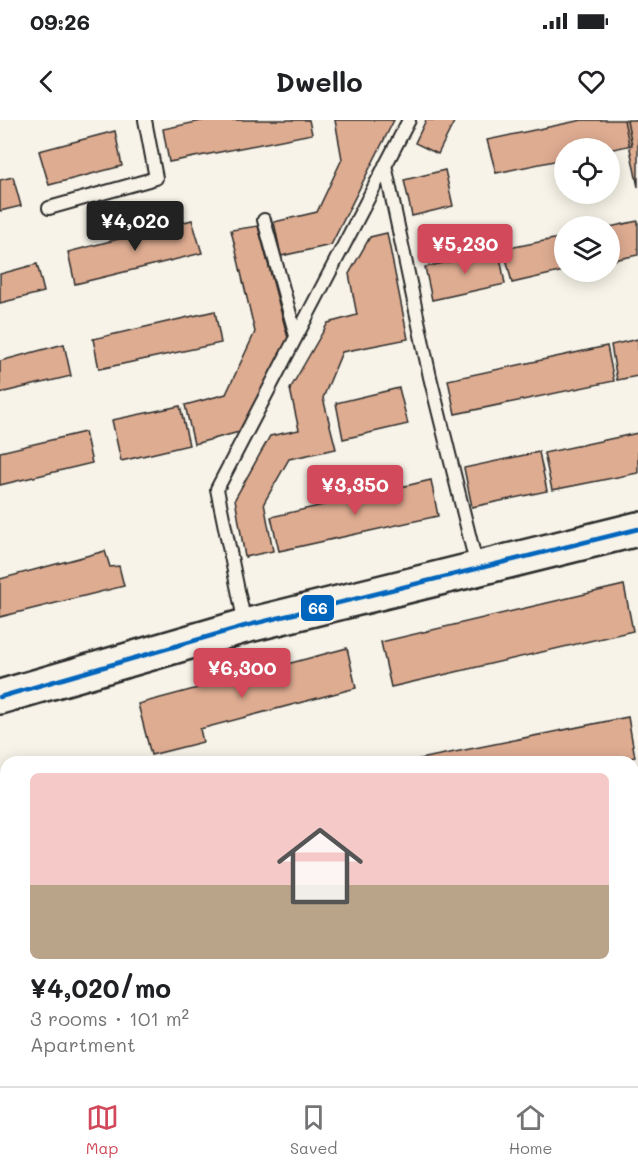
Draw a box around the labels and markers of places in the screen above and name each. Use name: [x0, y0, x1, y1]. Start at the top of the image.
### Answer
pin: ¥4,020: [86, 201, 184, 252]
pin: ¥5,230: [416, 224, 514, 275]
pin: ¥3,350: [306, 465, 404, 516]
pin: ¥6,300: [193, 648, 291, 699]

